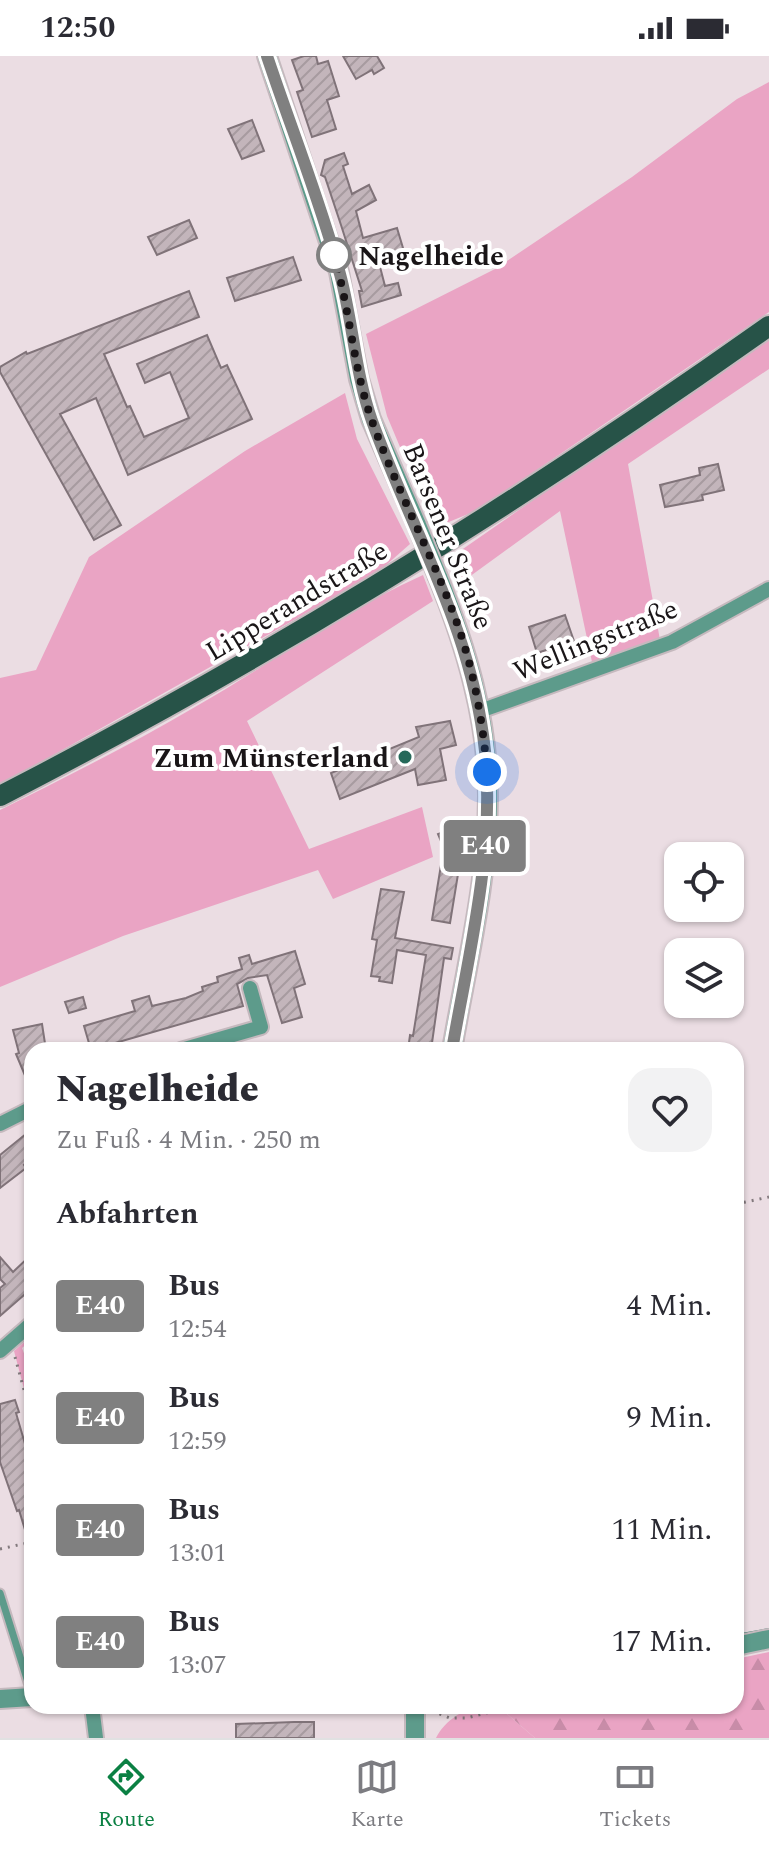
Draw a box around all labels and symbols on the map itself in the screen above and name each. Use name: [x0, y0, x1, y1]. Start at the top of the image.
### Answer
place label: Nagelheide: [358, 235, 504, 278]
marker: Nagelheide: [317, 238, 351, 272]
street label: Barsener Straße: [391, 437, 505, 636]
street label: Lipperandstraße: [197, 530, 396, 673]
street label: Wellingstraße: [507, 588, 684, 693]
place label: Zum Münsterland: [153, 737, 389, 780]
marker: Zum Münsterland: [396, 748, 414, 766]
your location: [467, 752, 507, 792]
line badge: E40: [439, 820, 531, 872]

